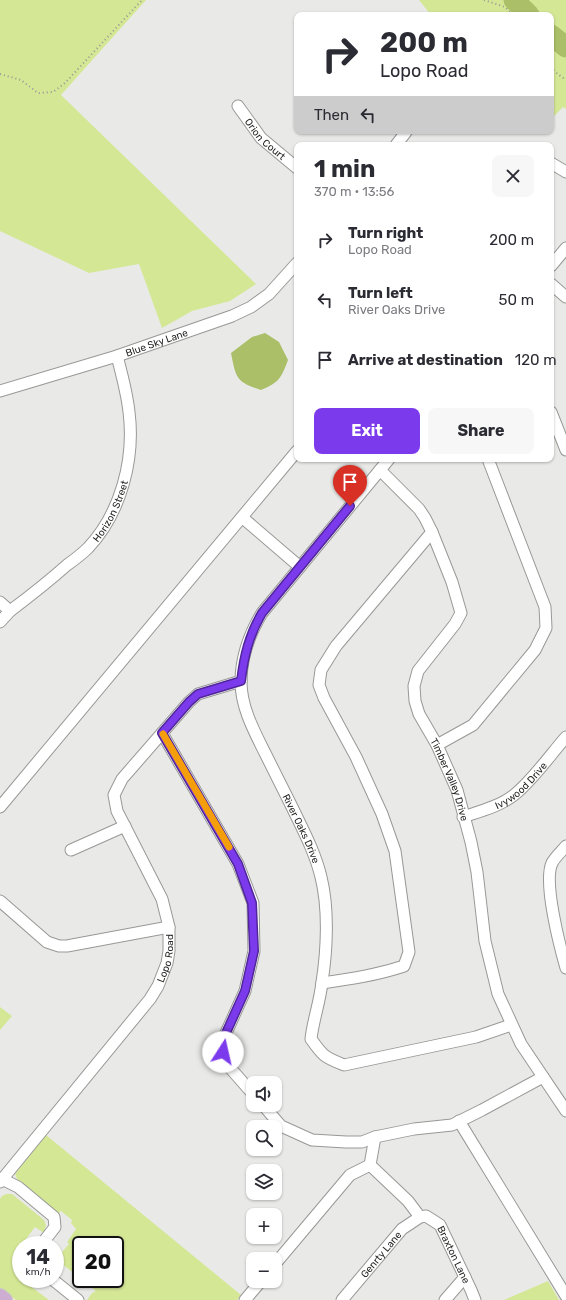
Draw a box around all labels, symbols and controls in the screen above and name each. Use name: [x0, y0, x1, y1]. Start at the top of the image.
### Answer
text: 200 m: [380, 26, 468, 59]
icon: right: [314, 28, 366, 80]
text: Lopo Road: [380, 60, 468, 82]
icon: left: [357, 104, 379, 126]
text: Then: [314, 106, 349, 124]
street label: Orion Court: [242, 116, 288, 163]
text: 1 min: [314, 155, 375, 183]
button: close: [492, 155, 534, 197]
text: 370 m · 13:56: [314, 184, 394, 199]
text: Turn right: [348, 224, 423, 242]
icon: right: [314, 229, 336, 251]
text: 200 m: [489, 231, 534, 249]
text: Lopo Road: [348, 242, 412, 257]
text: Turn left: [348, 284, 413, 302]
icon: left: [314, 289, 336, 311]
text: 50 m: [499, 291, 534, 309]
text: River Oaks Drive: [348, 302, 445, 317]
street label: Blue Sky Lane: [124, 327, 190, 360]
icon: arrive: [314, 349, 336, 371]
text: Arrive at destination: [348, 351, 503, 369]
text: 120 m: [515, 351, 557, 369]
button: Exit: [314, 408, 420, 454]
button: Share: [428, 408, 534, 454]
pin: [333, 465, 367, 506]
icon: arrive: [339, 471, 361, 493]
street label: Horizon Street: [91, 479, 131, 545]
street label: Timber Valley Drive: [427, 736, 470, 823]
street label: Ivywood Drive: [493, 760, 550, 812]
street label: River Oaks Drive: [279, 792, 322, 865]
street label: Lopo Road: [155, 934, 176, 984]
position arrow: [202, 1031, 244, 1073]
map controls: [246, 1076, 282, 1288]
button: sound: [246, 1076, 282, 1112]
button: search: [246, 1120, 282, 1156]
button: layers: [246, 1164, 282, 1200]
button: +: [246, 1208, 282, 1244]
street label: Braxton Lane: [434, 1224, 472, 1286]
street label: Genrty Lane: [359, 1229, 405, 1280]
speed limit sign: 20: [72, 1236, 124, 1288]
text: 14: [26, 1245, 50, 1269]
button: −: [246, 1252, 282, 1288]
text: km/h: [26, 1266, 50, 1278]

